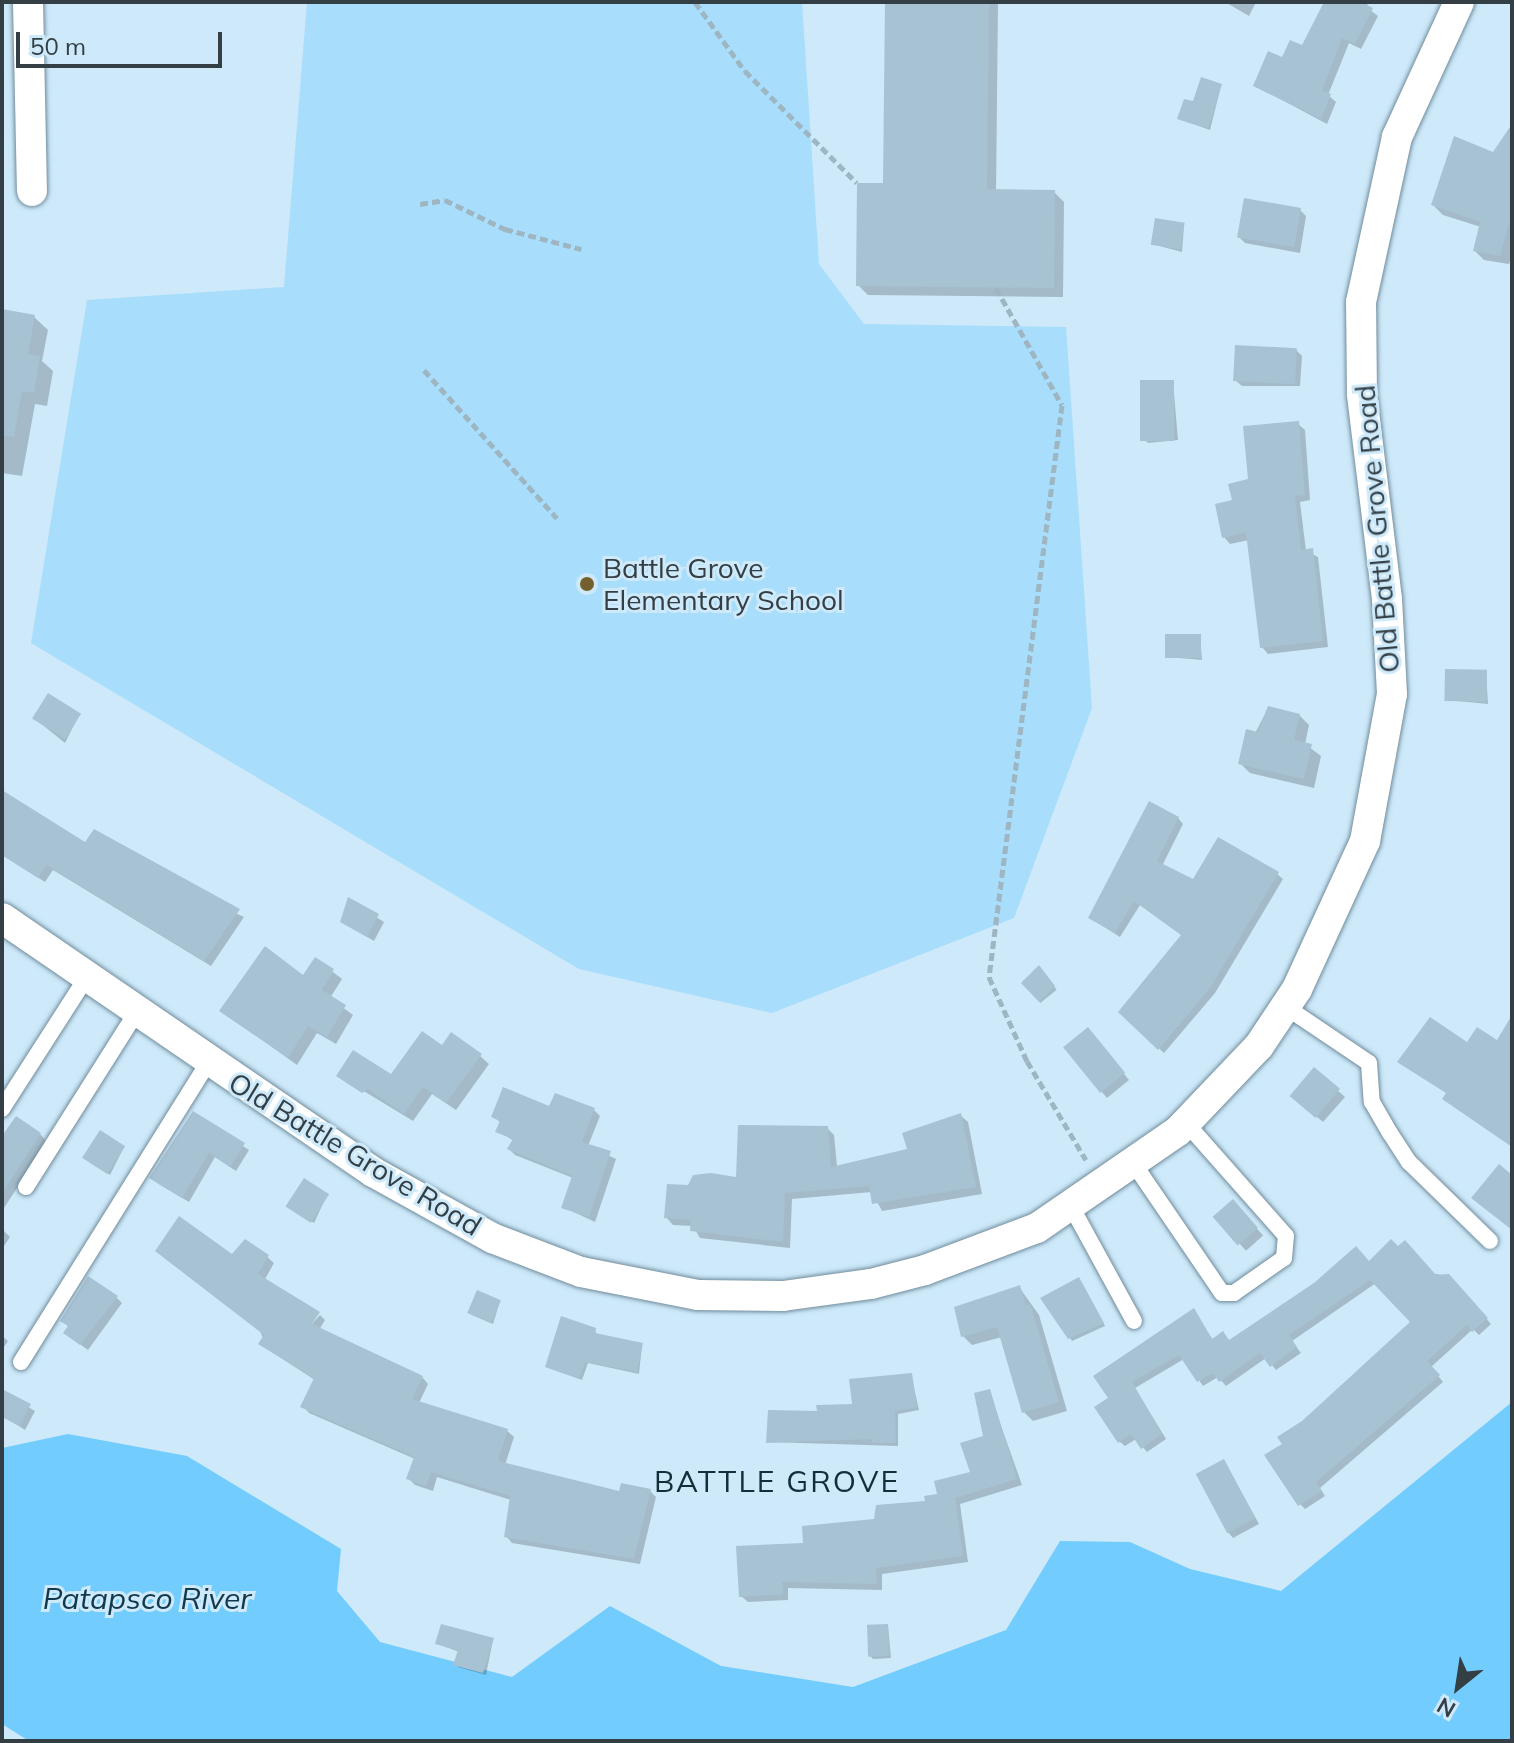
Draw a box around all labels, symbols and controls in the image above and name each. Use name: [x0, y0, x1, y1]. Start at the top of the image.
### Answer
scale bar: [20, 16, 226, 66]
text: 50 m: [30, 31, 86, 61]
street label: Old Battle Grove Road: [1348, 384, 1406, 674]
place label: Battle Grove Elementary School: [603, 551, 844, 617]
marker: Battle Grove Elementary School: [578, 575, 596, 593]
street label: Old Battle Grove Road: [223, 1065, 487, 1243]
district label: BATTLE GROVE: [654, 1463, 900, 1499]
water label: Patapsco River: [43, 1580, 251, 1616]
north arrow: [1418, 1647, 1498, 1727]
text: N: [1432, 1692, 1460, 1724]

